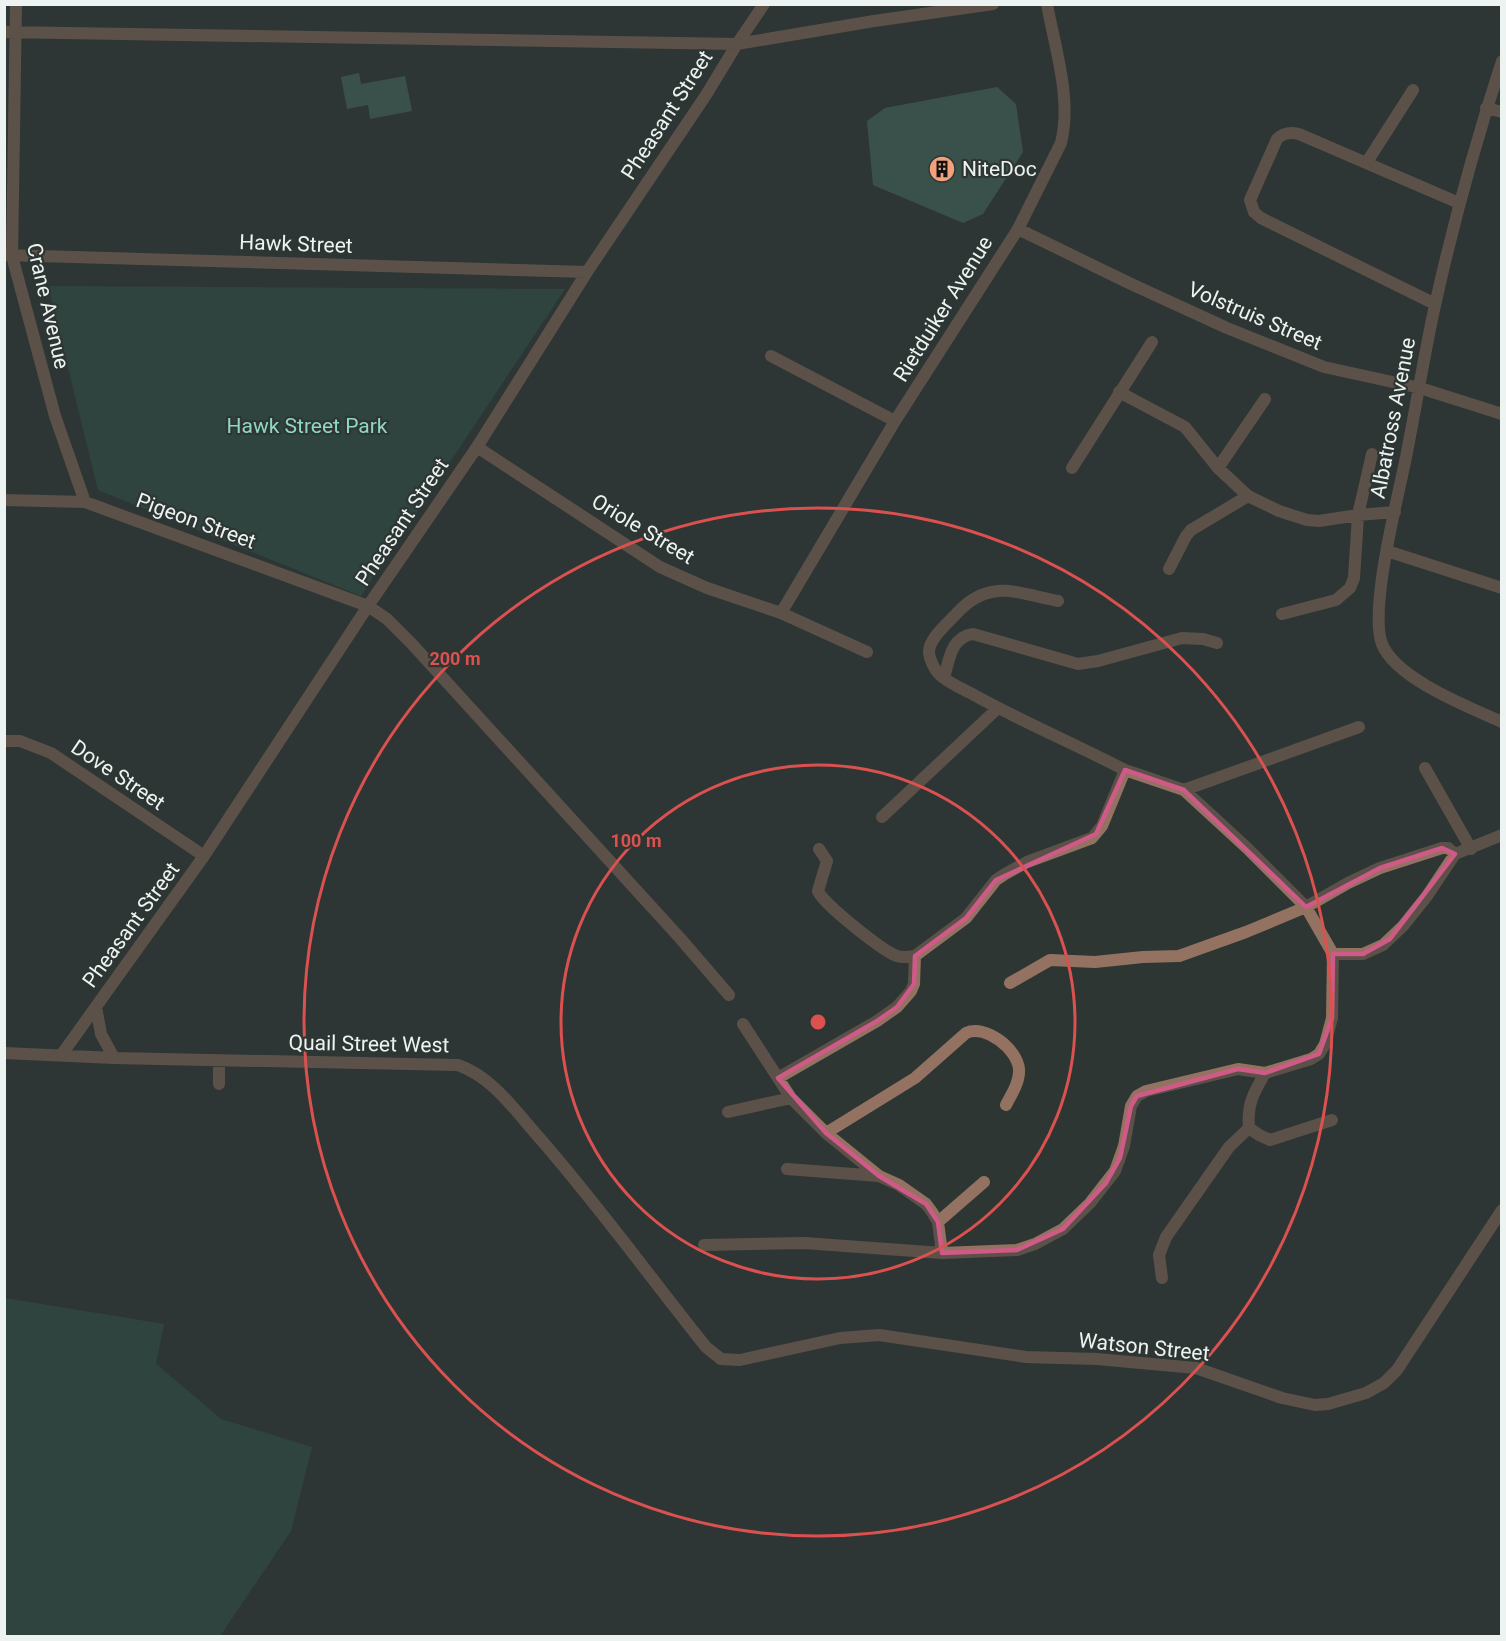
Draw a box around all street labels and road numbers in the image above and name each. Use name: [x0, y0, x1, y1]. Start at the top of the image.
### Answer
street label: Pheasant Street: [616, 46, 718, 184]
street label: Hawk Street: [239, 230, 353, 258]
street label: Rietduiker Avenue: [889, 232, 997, 386]
street label: Crane Avenue: [22, 241, 74, 371]
street label: Volstruis Street: [1185, 277, 1326, 355]
street label: Albatross Avenue: [1366, 336, 1420, 500]
street label: Pheasant Street: [350, 454, 454, 590]
street label: Pigeon Street: [133, 488, 259, 554]
street label: Oriole Street: [587, 489, 699, 569]
street label: Dove Street: [67, 735, 169, 815]
street label: Pheasant Street: [78, 858, 184, 992]
street label: Quail Street West: [288, 1031, 450, 1057]
street label: Watson Street: [1077, 1328, 1211, 1366]

